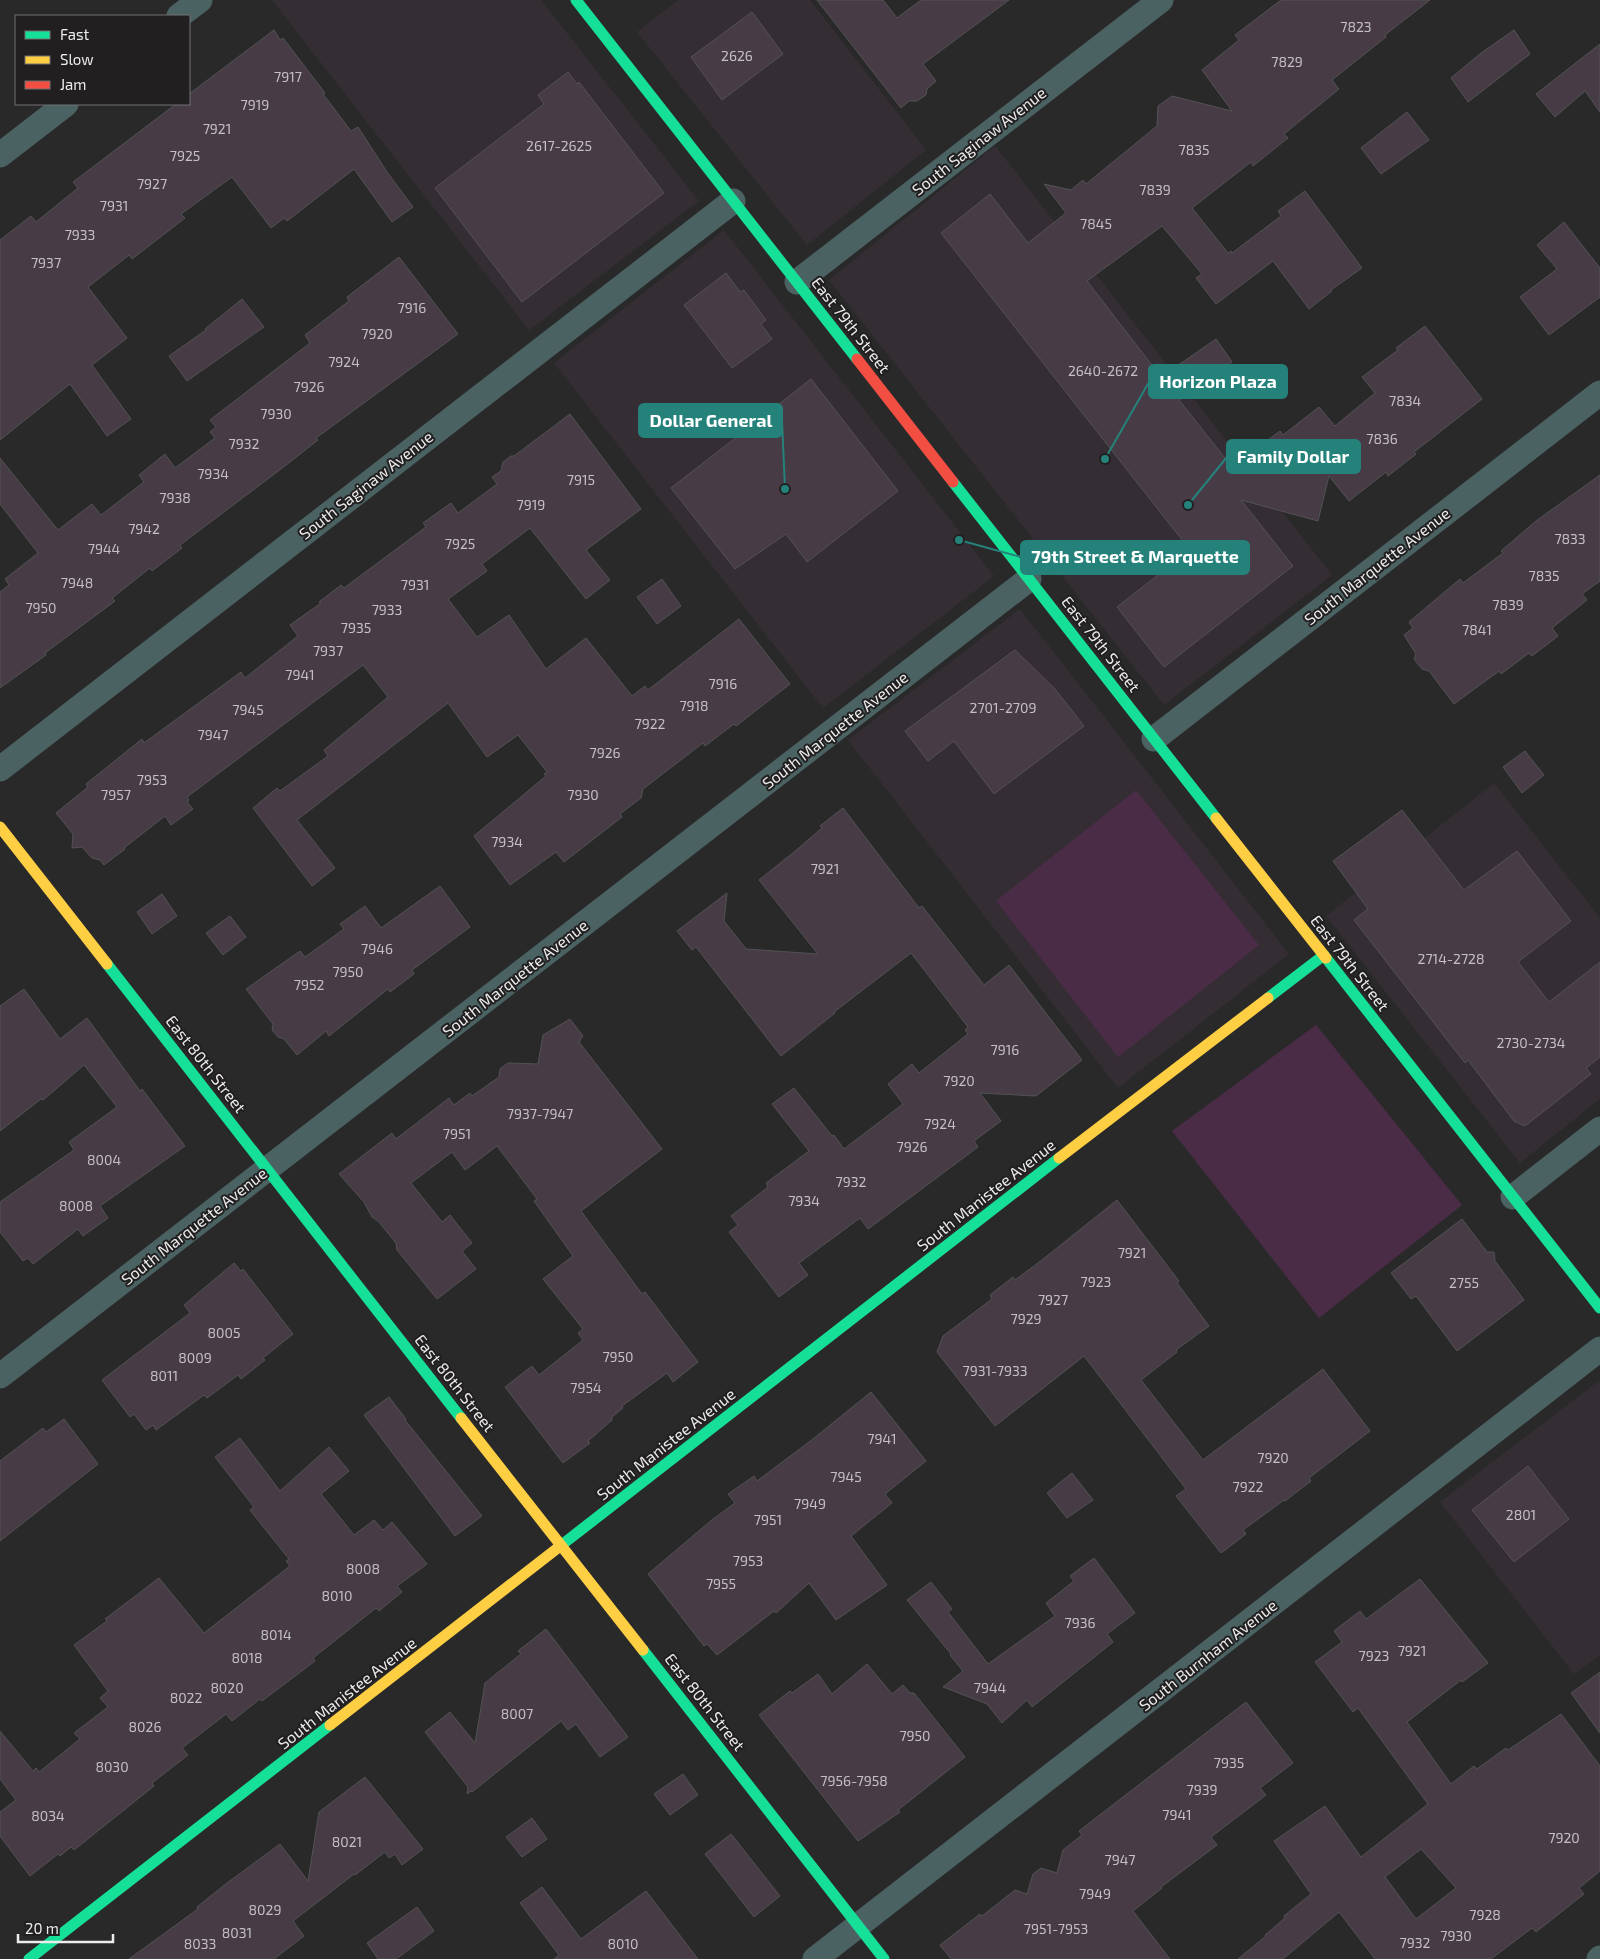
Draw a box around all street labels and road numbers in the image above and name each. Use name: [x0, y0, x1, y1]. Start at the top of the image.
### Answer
street label: South Saginaw Avenue: [908, 82, 1049, 199]
street label: East 79th Street: [808, 273, 895, 376]
street label: South Saginaw Avenue: [295, 426, 436, 543]
street label: South Marquette Avenue: [1300, 503, 1453, 628]
street label: East 79th Street: [1058, 592, 1145, 695]
street label: South Marquette Avenue: [758, 667, 911, 792]
street label: East 79th Street: [1307, 911, 1394, 1014]
street label: South Marquette Avenue: [438, 915, 591, 1040]
street label: East 80th Street: [162, 1011, 250, 1116]
street label: South Manistee Avenue: [913, 1135, 1059, 1255]
street label: South Marquette Avenue: [117, 1163, 270, 1288]
street label: East 80th Street: [411, 1330, 499, 1435]
street label: South Manistee Avenue: [593, 1384, 739, 1504]
street label: South Burnham Avenue: [1135, 1595, 1280, 1714]
street label: South Manistee Avenue: [274, 1633, 420, 1753]
street label: East 80th Street: [661, 1649, 749, 1754]

